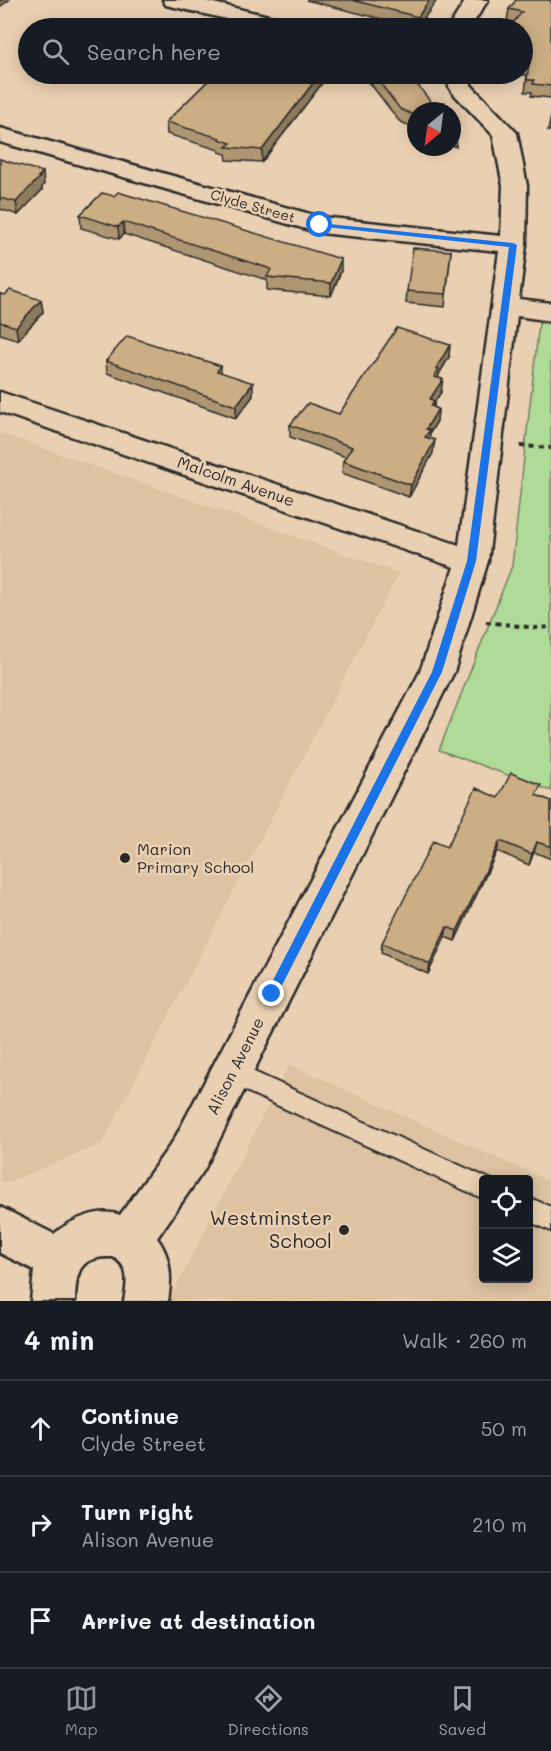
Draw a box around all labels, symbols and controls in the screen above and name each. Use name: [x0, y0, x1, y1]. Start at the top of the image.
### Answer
search box: [18, 18, 533, 84]
icon: search: [39, 35, 72, 68]
text: Search here: [87, 37, 221, 66]
north arrow: [407, 102, 461, 156]
street label: Clyde Street: [209, 184, 298, 227]
route start: [306, 211, 332, 237]
street label: Malcolm Avenue: [175, 451, 298, 510]
place label: Marion Primary School: [137, 838, 254, 877]
marker: Marion Primary School: [118, 851, 132, 865]
route end: [258, 980, 284, 1006]
street label: Alison Avenue: [201, 1014, 268, 1118]
map controls: [479, 1175, 533, 1283]
button: locate: [479, 1175, 533, 1229]
place label: Westminster School: [209, 1204, 332, 1253]
marker: Westminster School: [337, 1223, 351, 1237]
button: layers: [479, 1229, 533, 1283]
text: 4 min: [24, 1323, 94, 1357]
text: Walk · 260 m: [402, 1327, 527, 1353]
text: Continue: [81, 1401, 179, 1430]
icon: ahead: [24, 1412, 57, 1445]
text: 50 m: [481, 1415, 527, 1441]
text: Clyde Street: [81, 1430, 206, 1456]
text: Turn right: [81, 1497, 193, 1526]
icon: right: [24, 1508, 57, 1541]
text: 210 m: [472, 1511, 527, 1537]
text: Alison Avenue: [81, 1526, 214, 1552]
icon: arrive: [24, 1604, 57, 1637]
text: Arrive at destination: [81, 1606, 316, 1635]
tab: Map: [65, 1682, 98, 1739]
tab: Directions: [228, 1682, 309, 1739]
tab: Saved: [439, 1682, 486, 1739]

